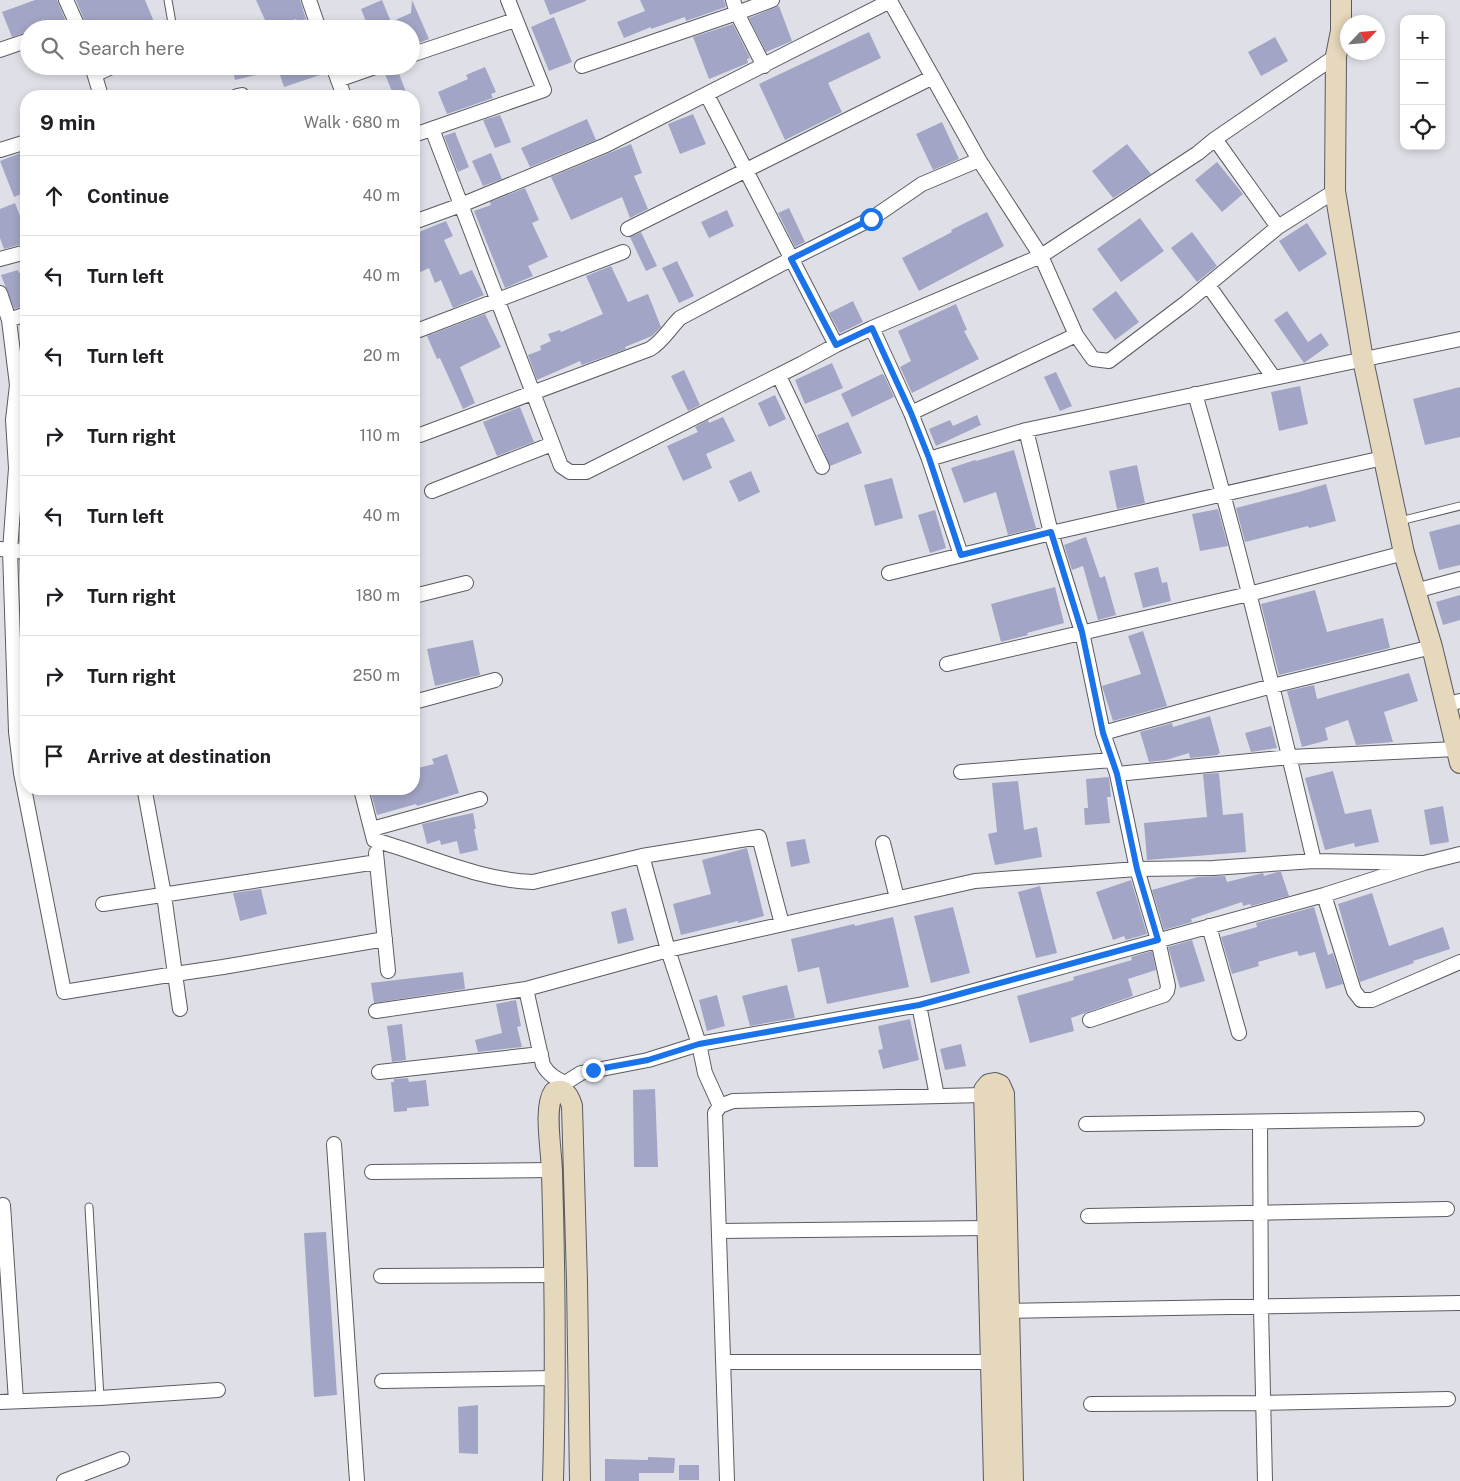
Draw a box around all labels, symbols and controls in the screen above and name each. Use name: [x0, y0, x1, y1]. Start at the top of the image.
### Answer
north arrow: [1340, 15, 1385, 60]
map controls: [1400, 15, 1445, 150]
button: +: [1400, 15, 1445, 60]
search box: [20, 20, 420, 75]
icon: search: [38, 34, 66, 62]
text: Search here: [78, 37, 185, 59]
button: −: [1400, 60, 1445, 105]
button: locate: [1400, 105, 1445, 150]
text: 9 min: [40, 110, 96, 135]
text: Walk · 680 m: [304, 113, 400, 132]
icon: ahead: [40, 182, 68, 210]
text: Continue: [87, 185, 169, 207]
text: 40 m: [362, 186, 400, 205]
route start: [860, 208, 883, 231]
icon: left: [40, 262, 68, 290]
text: Turn left: [87, 265, 164, 287]
text: 40 m: [362, 266, 400, 285]
icon: left: [40, 342, 68, 370]
text: Turn left: [87, 345, 164, 367]
text: 20 m: [363, 346, 400, 365]
icon: right: [40, 422, 68, 450]
text: Turn right: [87, 425, 176, 447]
text: 110 m: [359, 426, 400, 445]
icon: left: [40, 502, 68, 530]
text: Turn left: [87, 505, 164, 527]
text: 40 m: [362, 506, 400, 525]
icon: right: [40, 582, 68, 610]
text: Turn right: [87, 585, 176, 607]
text: 180 m: [356, 586, 400, 605]
icon: right: [40, 662, 68, 690]
text: Turn right: [87, 665, 176, 687]
text: 250 m: [353, 666, 400, 685]
icon: arrive: [40, 742, 68, 770]
text: Arrive at destination: [87, 745, 271, 767]
route end: [582, 1059, 605, 1082]

